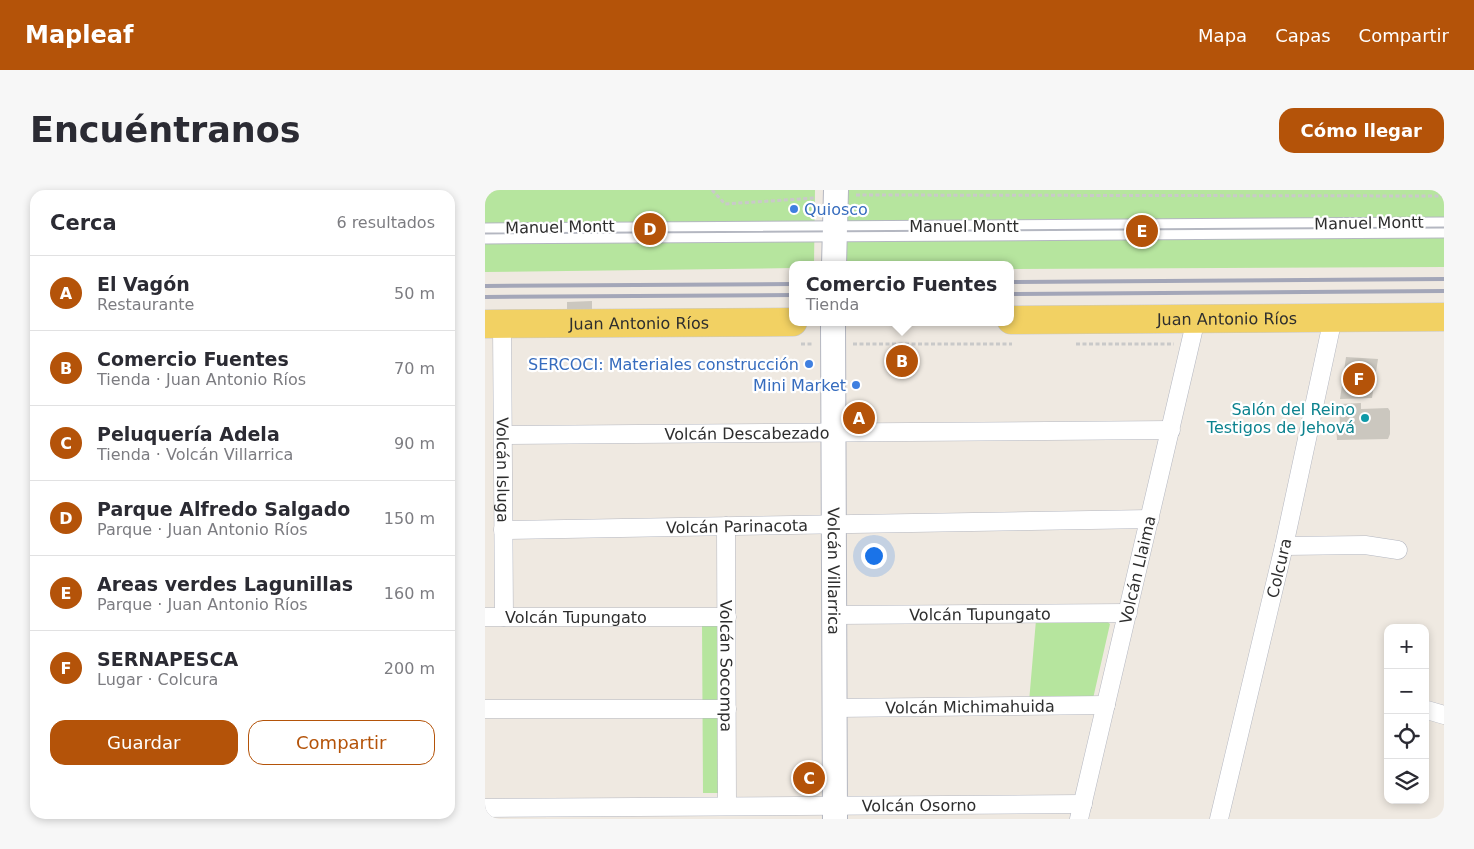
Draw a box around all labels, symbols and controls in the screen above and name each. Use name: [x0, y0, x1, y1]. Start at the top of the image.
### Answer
text: Mapleaf: [25, 21, 133, 49]
text: Mapa: [1198, 25, 1247, 46]
text: Capas: [1275, 25, 1331, 46]
text: Compartir: [1359, 25, 1449, 46]
button: Cómo llegar: [1279, 108, 1444, 153]
text: Encuéntranos: [30, 110, 301, 150]
place label: Quiosco: [804, 200, 868, 219]
marker: Quiosco: [788, 203, 800, 215]
pin: D: [634, 210, 666, 248]
text: Cerca: [50, 211, 117, 235]
pin: E: [1126, 212, 1158, 250]
text: 6 resultados: [336, 213, 435, 232]
street label: Manuel Montt: [1314, 213, 1424, 233]
street label: Manuel Montt: [505, 217, 615, 237]
street label: Manuel Montt: [909, 217, 1019, 236]
popup: [789, 261, 1014, 326]
text: El Vagón: [97, 273, 190, 295]
text: Comercio Fuentes: [806, 273, 997, 295]
text: A: [60, 284, 72, 303]
text: 50 m: [394, 284, 435, 303]
text: Restaurante: [97, 295, 194, 314]
text: Tienda: [806, 295, 859, 314]
street label: Juan Antonio Ríos: [1156, 309, 1297, 328]
street label: Juan Antonio Ríos: [568, 313, 709, 333]
pin: B: [886, 342, 918, 380]
text: Comercio Fuentes: [97, 348, 289, 370]
place label: SERCOCI: Materiales construcción: [528, 355, 799, 374]
marker: SERCOCI: Materiales construcción: [803, 358, 815, 370]
text: B: [60, 359, 72, 378]
text: 70 m: [394, 359, 435, 378]
pin: F: [1343, 360, 1375, 398]
text: Tienda · Juan Antonio Ríos: [97, 370, 306, 389]
place label: Mini Market: [753, 376, 846, 395]
marker: Mini Market: [850, 379, 862, 391]
pin: A: [843, 399, 875, 437]
place label: Salón del Reino Testigos de Jehová: [1206, 400, 1355, 437]
marker: Salón del Reino Testigos de Jehová: [1359, 412, 1371, 424]
street label: Volcán Isluga: [493, 417, 513, 523]
text: Peluquería Adela: [97, 423, 280, 445]
street label: Volcán Descabezado: [664, 423, 830, 443]
text: C: [60, 434, 72, 453]
text: 90 m: [394, 434, 435, 453]
text: Tienda · Volcán Villarrica: [97, 445, 293, 464]
text: Parque Alfredo Salgado: [97, 498, 350, 520]
street label: Volcán Villarrica: [824, 507, 844, 635]
text: D: [59, 509, 73, 528]
text: 150 m: [384, 509, 435, 528]
street label: Volcán Llaima: [1115, 514, 1159, 626]
street label: Volcán Parinacota: [666, 515, 808, 537]
text: Parque · Juan Antonio Ríos: [97, 520, 308, 539]
street label: Colcura: [1262, 536, 1295, 600]
your location: [861, 543, 887, 569]
text: Areas verdes Lagunillas: [97, 573, 353, 595]
text: E: [61, 584, 71, 603]
text: 160 m: [384, 584, 435, 603]
text: Parque · Juan Antonio Ríos: [97, 595, 308, 614]
street label: Volcán Socompa: [717, 600, 736, 732]
street label: Volcán Tupungato: [909, 604, 1051, 624]
street label: Volcán Tupungato: [505, 608, 647, 627]
map controls: [1384, 624, 1429, 804]
button: +: [1384, 624, 1429, 669]
text: SERNAPESCA: [97, 648, 238, 670]
text: F: [61, 659, 71, 678]
text: 200 m: [384, 659, 435, 678]
button: −: [1384, 669, 1429, 714]
text: Lugar · Colcura: [97, 670, 218, 689]
street label: Volcán Michimahuida: [885, 696, 1055, 717]
button: locate: [1384, 714, 1429, 759]
button: Guardar: [50, 720, 238, 765]
button: Compartir: [248, 720, 435, 765]
pin: C: [793, 759, 825, 797]
button: layers: [1384, 759, 1429, 804]
street label: Volcán Osorno: [862, 795, 976, 815]

